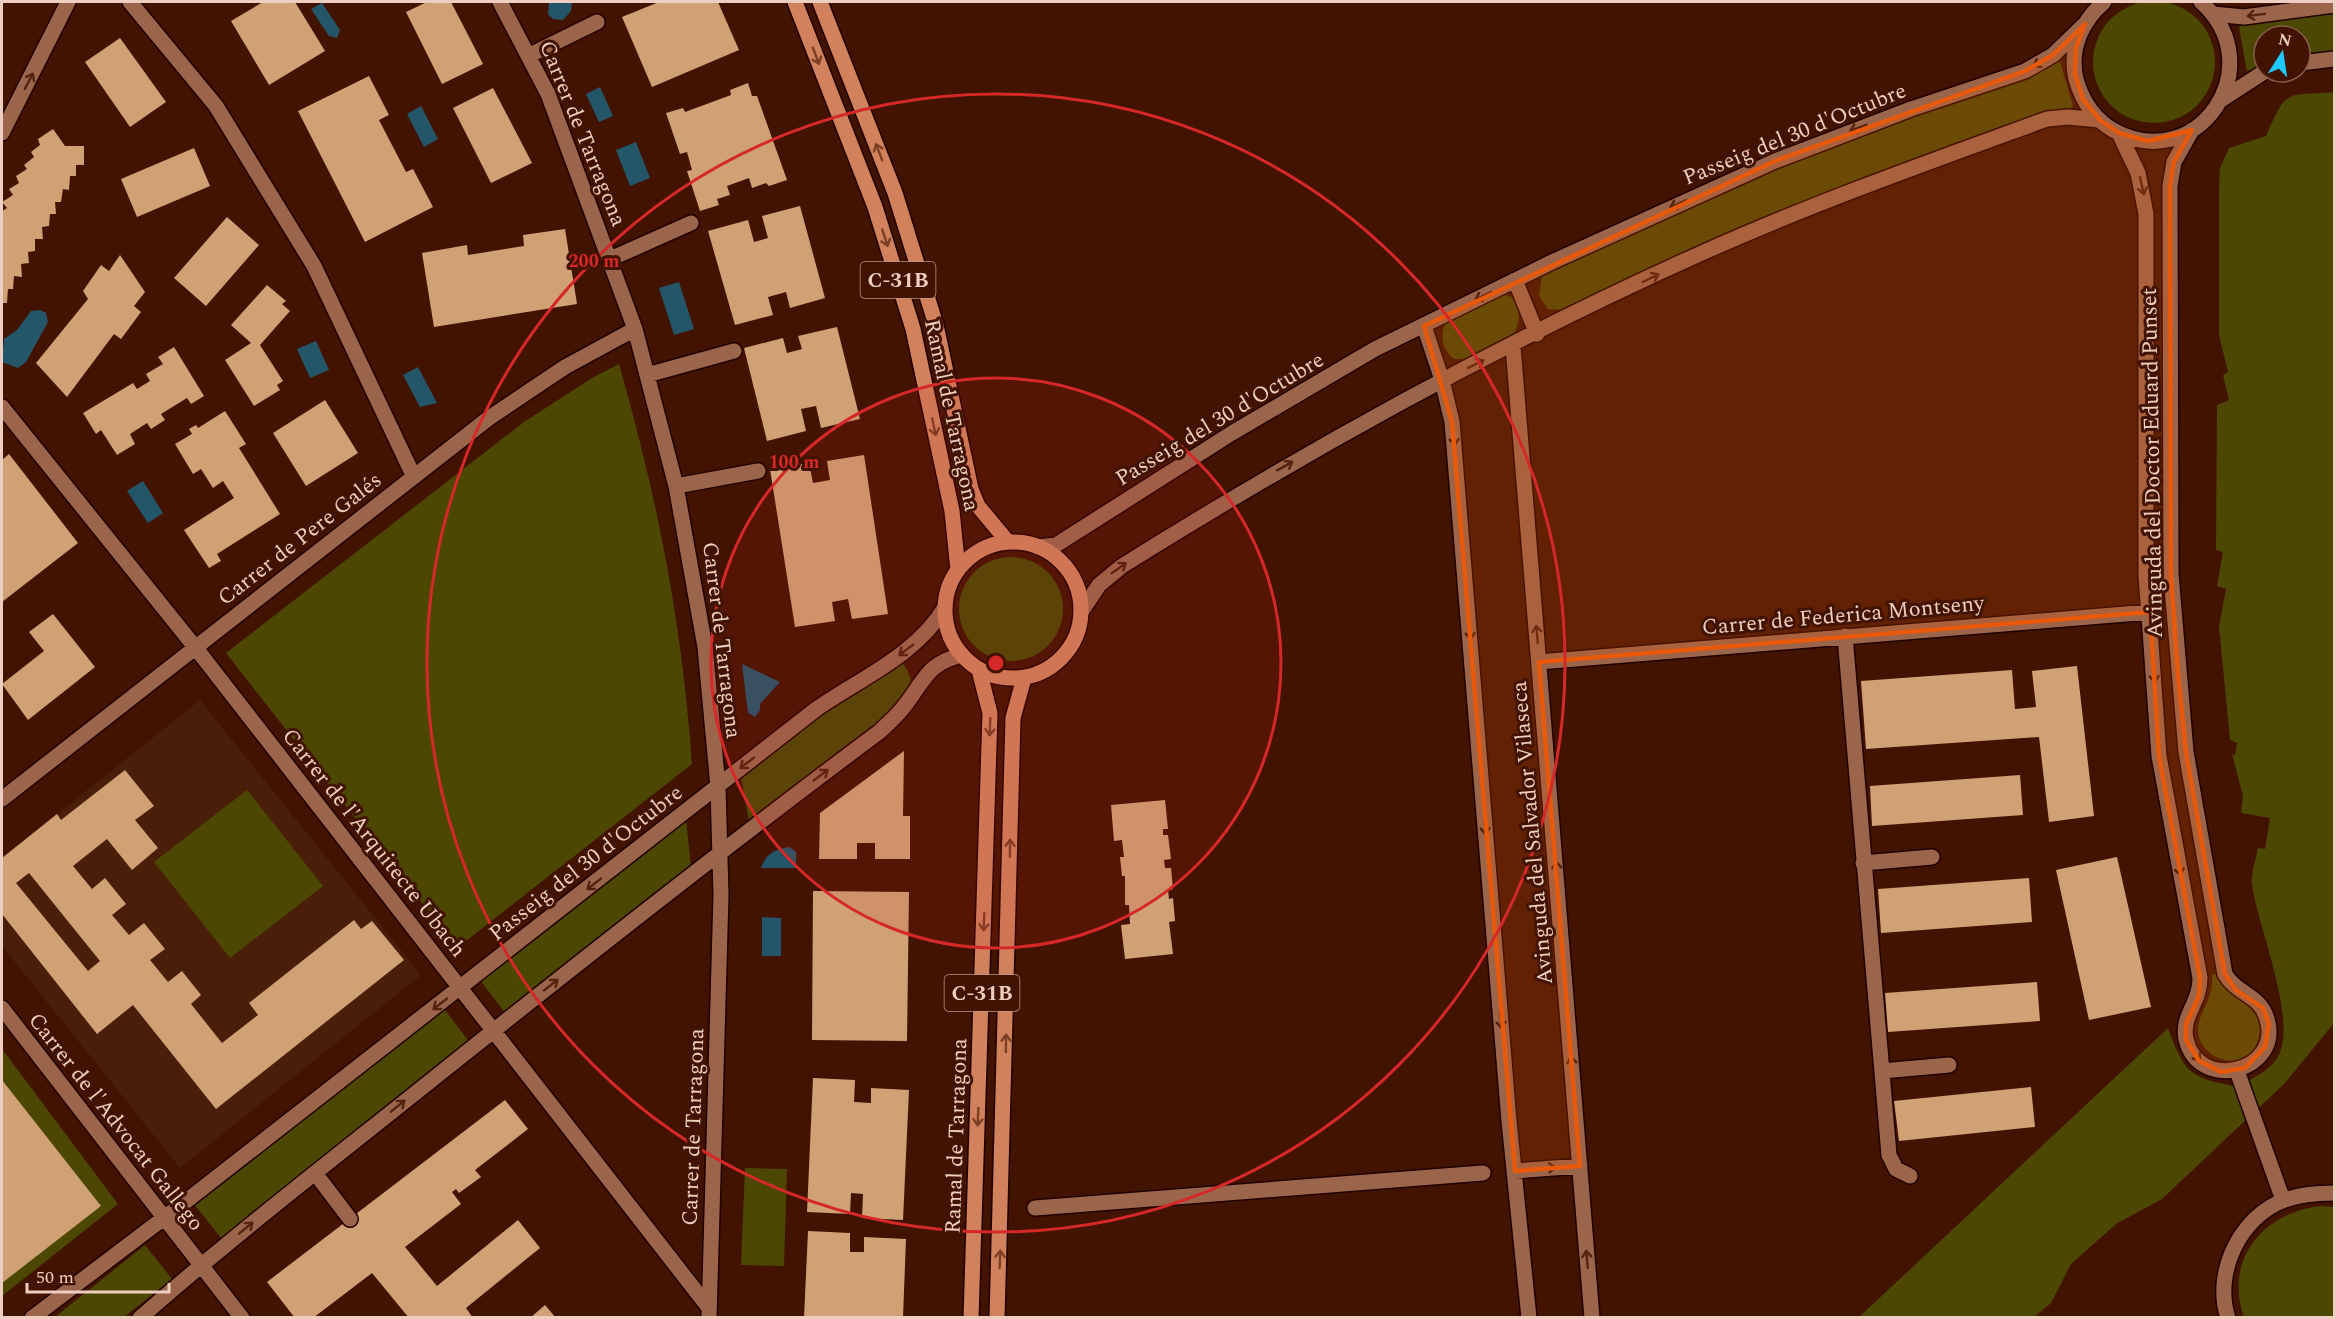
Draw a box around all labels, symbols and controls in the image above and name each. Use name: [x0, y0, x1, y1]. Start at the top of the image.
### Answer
one-way arrow: [2246, 10, 2266, 21]
north arrow: [2252, 24, 2312, 84]
text: N: [2276, 27, 2294, 53]
street label: Carrer de Tarragona: [530, 36, 635, 232]
one-way arrow: [812, 46, 823, 65]
one-way arrow: [2033, 56, 2050, 68]
one-way arrow: [23, 73, 35, 90]
street label: Passeig del 30 d'Octubre: [1678, 74, 1911, 194]
one-way arrow: [1849, 124, 1867, 135]
one-way arrow: [873, 143, 884, 162]
one-way arrow: [2136, 176, 2148, 195]
one-way arrow: [1669, 199, 1687, 210]
one-way arrow: [880, 228, 891, 247]
text: 200 m: [568, 248, 620, 275]
road number: C-31B: [860, 262, 936, 298]
one-way arrow: [1641, 272, 1659, 283]
street label: Avinguda del Doctor Eduard Punset: [2133, 287, 2172, 638]
one-way arrow: [1474, 291, 1492, 303]
street label: Ramal de Tarragona: [915, 316, 988, 515]
street label: Passeig del 30 d'Octubre: [1109, 344, 1331, 495]
one-way arrow: [1466, 357, 1484, 369]
one-way arrow: [929, 417, 940, 436]
one-way arrow: [1449, 426, 1460, 446]
text: 100 m: [768, 449, 820, 476]
one-way arrow: [1276, 460, 1293, 472]
street label: Carrer de Pere Galés: [211, 464, 389, 614]
street label: Carrer de Tarragona: [693, 540, 750, 741]
one-way arrow: [1111, 562, 1127, 574]
street label: Carrer de Federica Montseny: [1701, 587, 1987, 644]
one-way arrow: [1464, 621, 1475, 641]
one-way arrow: [1531, 625, 1542, 645]
one-way arrow: [898, 644, 914, 656]
centre of rings: [986, 653, 1006, 673]
one-way arrow: [2148, 664, 2159, 684]
street label: Avinguda del Salvador Vilaseca: [1503, 680, 1562, 986]
one-way arrow: [984, 716, 995, 736]
street label: Carrer de l'Arquitecte Ubach: [274, 721, 474, 965]
one-way arrow: [740, 757, 756, 770]
one-way arrow: [813, 769, 829, 782]
street label: Passeig del 30 d'Octubre: [482, 777, 690, 950]
one-way arrow: [1480, 815, 1491, 835]
one-way arrow: [1004, 839, 1016, 859]
one-way arrow: [2174, 857, 2185, 877]
one-way arrow: [1551, 861, 1562, 881]
one-way arrow: [586, 877, 602, 890]
one-way arrow: [978, 911, 989, 931]
road number: C-31B: [944, 975, 1020, 1011]
one-way arrow: [543, 979, 559, 992]
one-way arrow: [432, 997, 448, 1010]
street label: Carrer de l'Advocat Gallego: [20, 1005, 212, 1238]
one-way arrow: [1496, 1010, 1507, 1029]
street label: Carrer de Tarragona: [674, 1027, 713, 1226]
one-way arrow: [1000, 1034, 1011, 1054]
street label: Ramal de Tarragona: [937, 1038, 976, 1234]
one-way arrow: [2188, 1046, 2201, 1062]
one-way arrow: [1566, 1055, 1577, 1075]
one-way arrow: [390, 1100, 406, 1113]
one-way arrow: [972, 1106, 983, 1126]
one-way arrow: [1537, 1163, 1557, 1174]
one-way arrow: [238, 1221, 253, 1235]
one-way arrow: [994, 1250, 1005, 1270]
one-way arrow: [1581, 1250, 1592, 1270]
scale bar: [27, 1256, 170, 1294]
text: 50 m: [36, 1264, 74, 1291]

